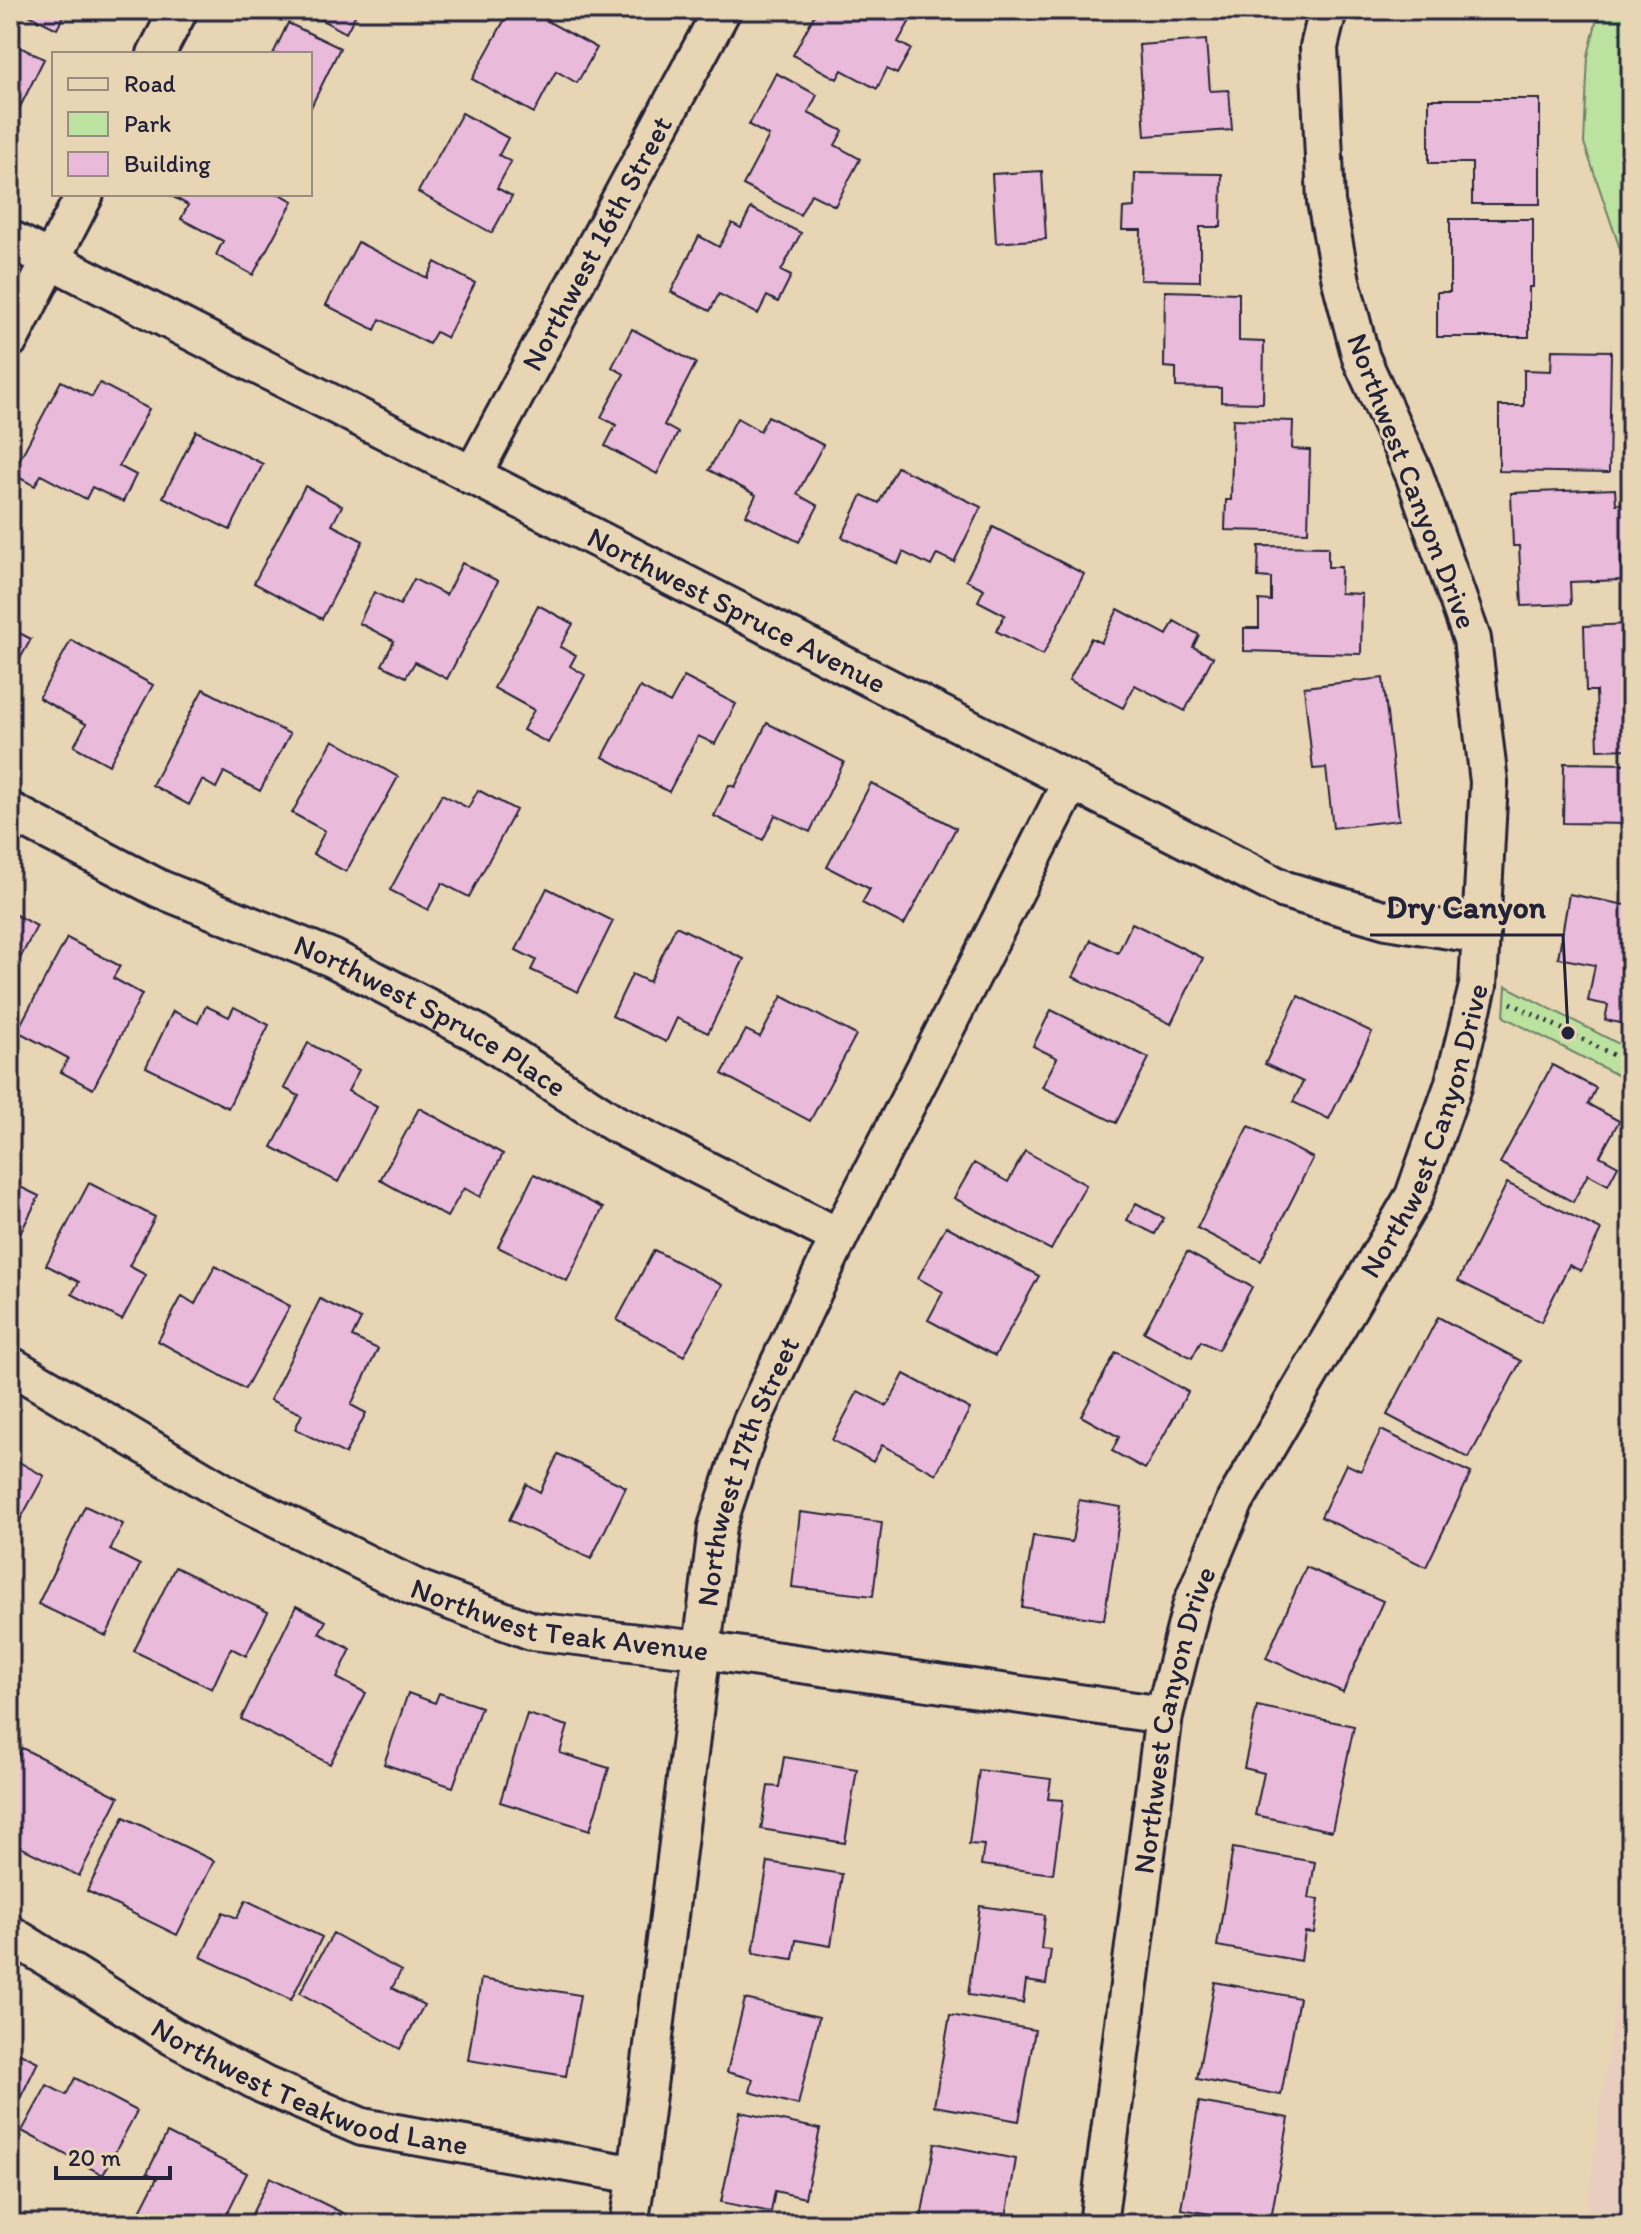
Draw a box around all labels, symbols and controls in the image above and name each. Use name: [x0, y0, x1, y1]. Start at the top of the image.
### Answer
legend: [52, 52, 312, 196]
text: Road: [124, 69, 176, 98]
text: Park: [124, 109, 171, 138]
street label: Northwest 16th Street: [513, 109, 680, 377]
text: Building: [124, 149, 211, 178]
street label: Northwest Canyon Drive: [1339, 328, 1486, 634]
street label: Northwest Spruce Avenue: [581, 518, 893, 701]
callout: Dry Canyon: [1370, 879, 1563, 935]
text: Dry Canyon: [1386, 888, 1547, 926]
street label: Northwest Spruce Place: [289, 926, 574, 1105]
street label: Northwest Canyon Drive: [1351, 979, 1496, 1284]
street label: Northwest 17th Street: [688, 1330, 807, 1609]
street label: Northwest Canyon Drive: [1125, 1561, 1224, 1876]
street label: Northwest Teak Avenue: [406, 1569, 711, 1669]
street label: Northwest Teakwood Lane: [145, 2009, 471, 2163]
scale bar: [56, 2130, 170, 2180]
text: 20 m: [68, 2143, 121, 2172]

